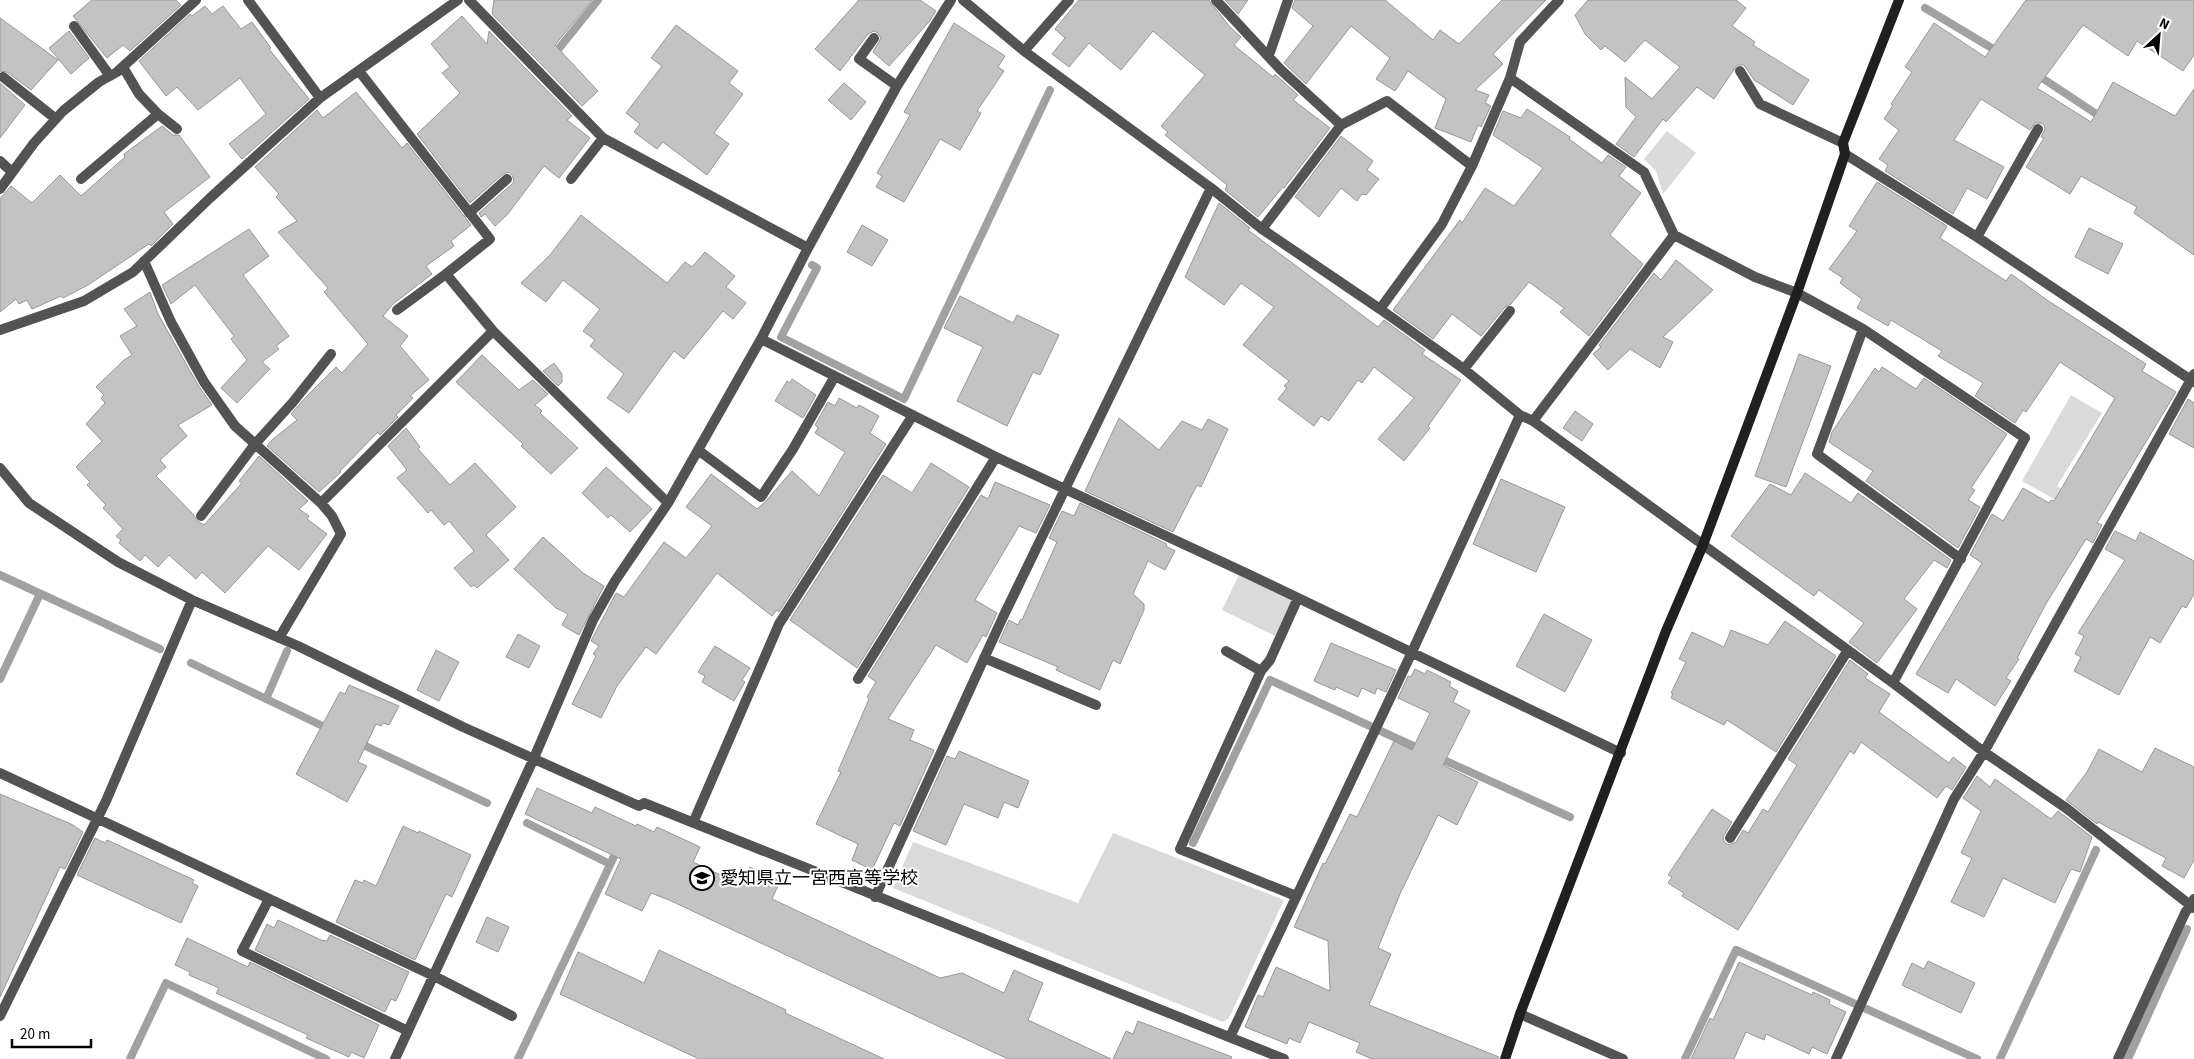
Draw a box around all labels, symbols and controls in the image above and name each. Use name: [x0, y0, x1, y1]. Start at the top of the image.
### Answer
north arrow: [2134, 10, 2184, 60]
text: N: [2156, 13, 2173, 35]
school or university icon: 愛知県立一宮西高等学校: [689, 865, 715, 891]
place label: 愛知県立一宮西高等学校: [720, 866, 918, 891]
scale bar: [12, 1016, 91, 1048]
text: 20 m: [20, 1024, 50, 1045]

